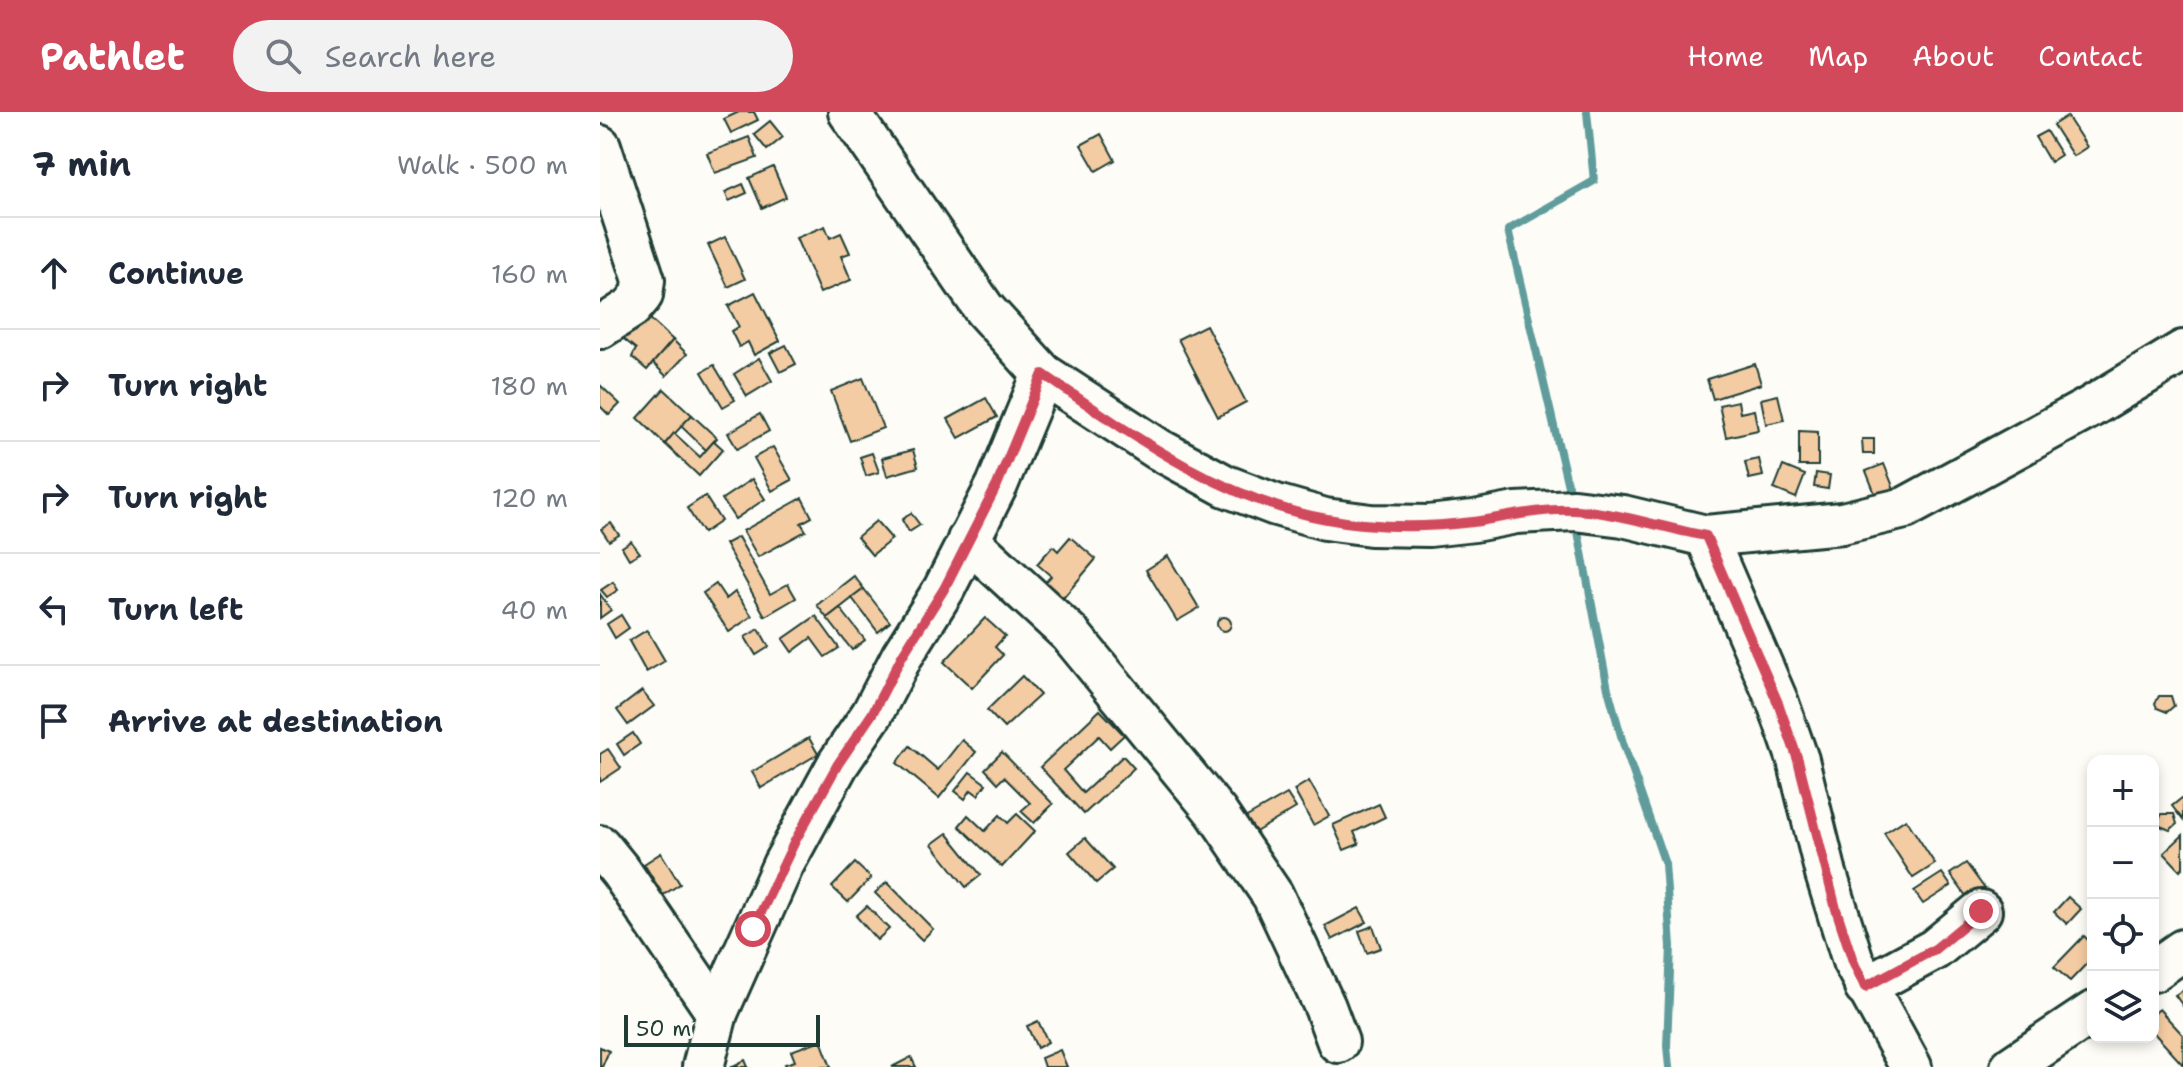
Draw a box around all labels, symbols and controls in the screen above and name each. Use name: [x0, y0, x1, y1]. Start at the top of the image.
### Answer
search box: [233, 20, 793, 92]
text: Pathlet: [40, 31, 185, 82]
icon: search: [261, 34, 305, 78]
text: Search here: [325, 36, 496, 77]
text: Home: [1687, 37, 1764, 75]
text: Map: [1808, 37, 1868, 75]
text: About: [1912, 37, 1994, 75]
text: Contact: [2038, 37, 2143, 75]
text: 7 min: [32, 141, 131, 187]
text: Walk · 500 m: [397, 147, 568, 182]
icon: ahead: [32, 251, 76, 295]
text: Continue: [108, 253, 244, 294]
text: 160 m: [491, 256, 568, 291]
icon: right: [32, 363, 76, 407]
text: Turn right: [108, 365, 267, 406]
text: 180 m: [490, 368, 568, 403]
icon: right: [32, 475, 76, 519]
text: Turn right: [108, 477, 267, 518]
text: 120 m: [492, 480, 568, 515]
icon: left: [32, 587, 76, 631]
text: Turn left: [108, 589, 243, 630]
text: 40 m: [501, 592, 568, 627]
icon: arrive: [32, 699, 76, 743]
text: Arrive at destination: [108, 701, 443, 742]
map controls: [2087, 755, 2159, 1043]
button: +: [2087, 755, 2159, 827]
button: −: [2087, 827, 2159, 899]
route end: [1963, 893, 1999, 929]
button: locate: [2087, 899, 2159, 971]
route start: [735, 911, 771, 947]
button: layers: [2087, 971, 2159, 1043]
scale bar: [624, 1011, 820, 1047]
text: 50 m: [636, 1014, 691, 1043]

